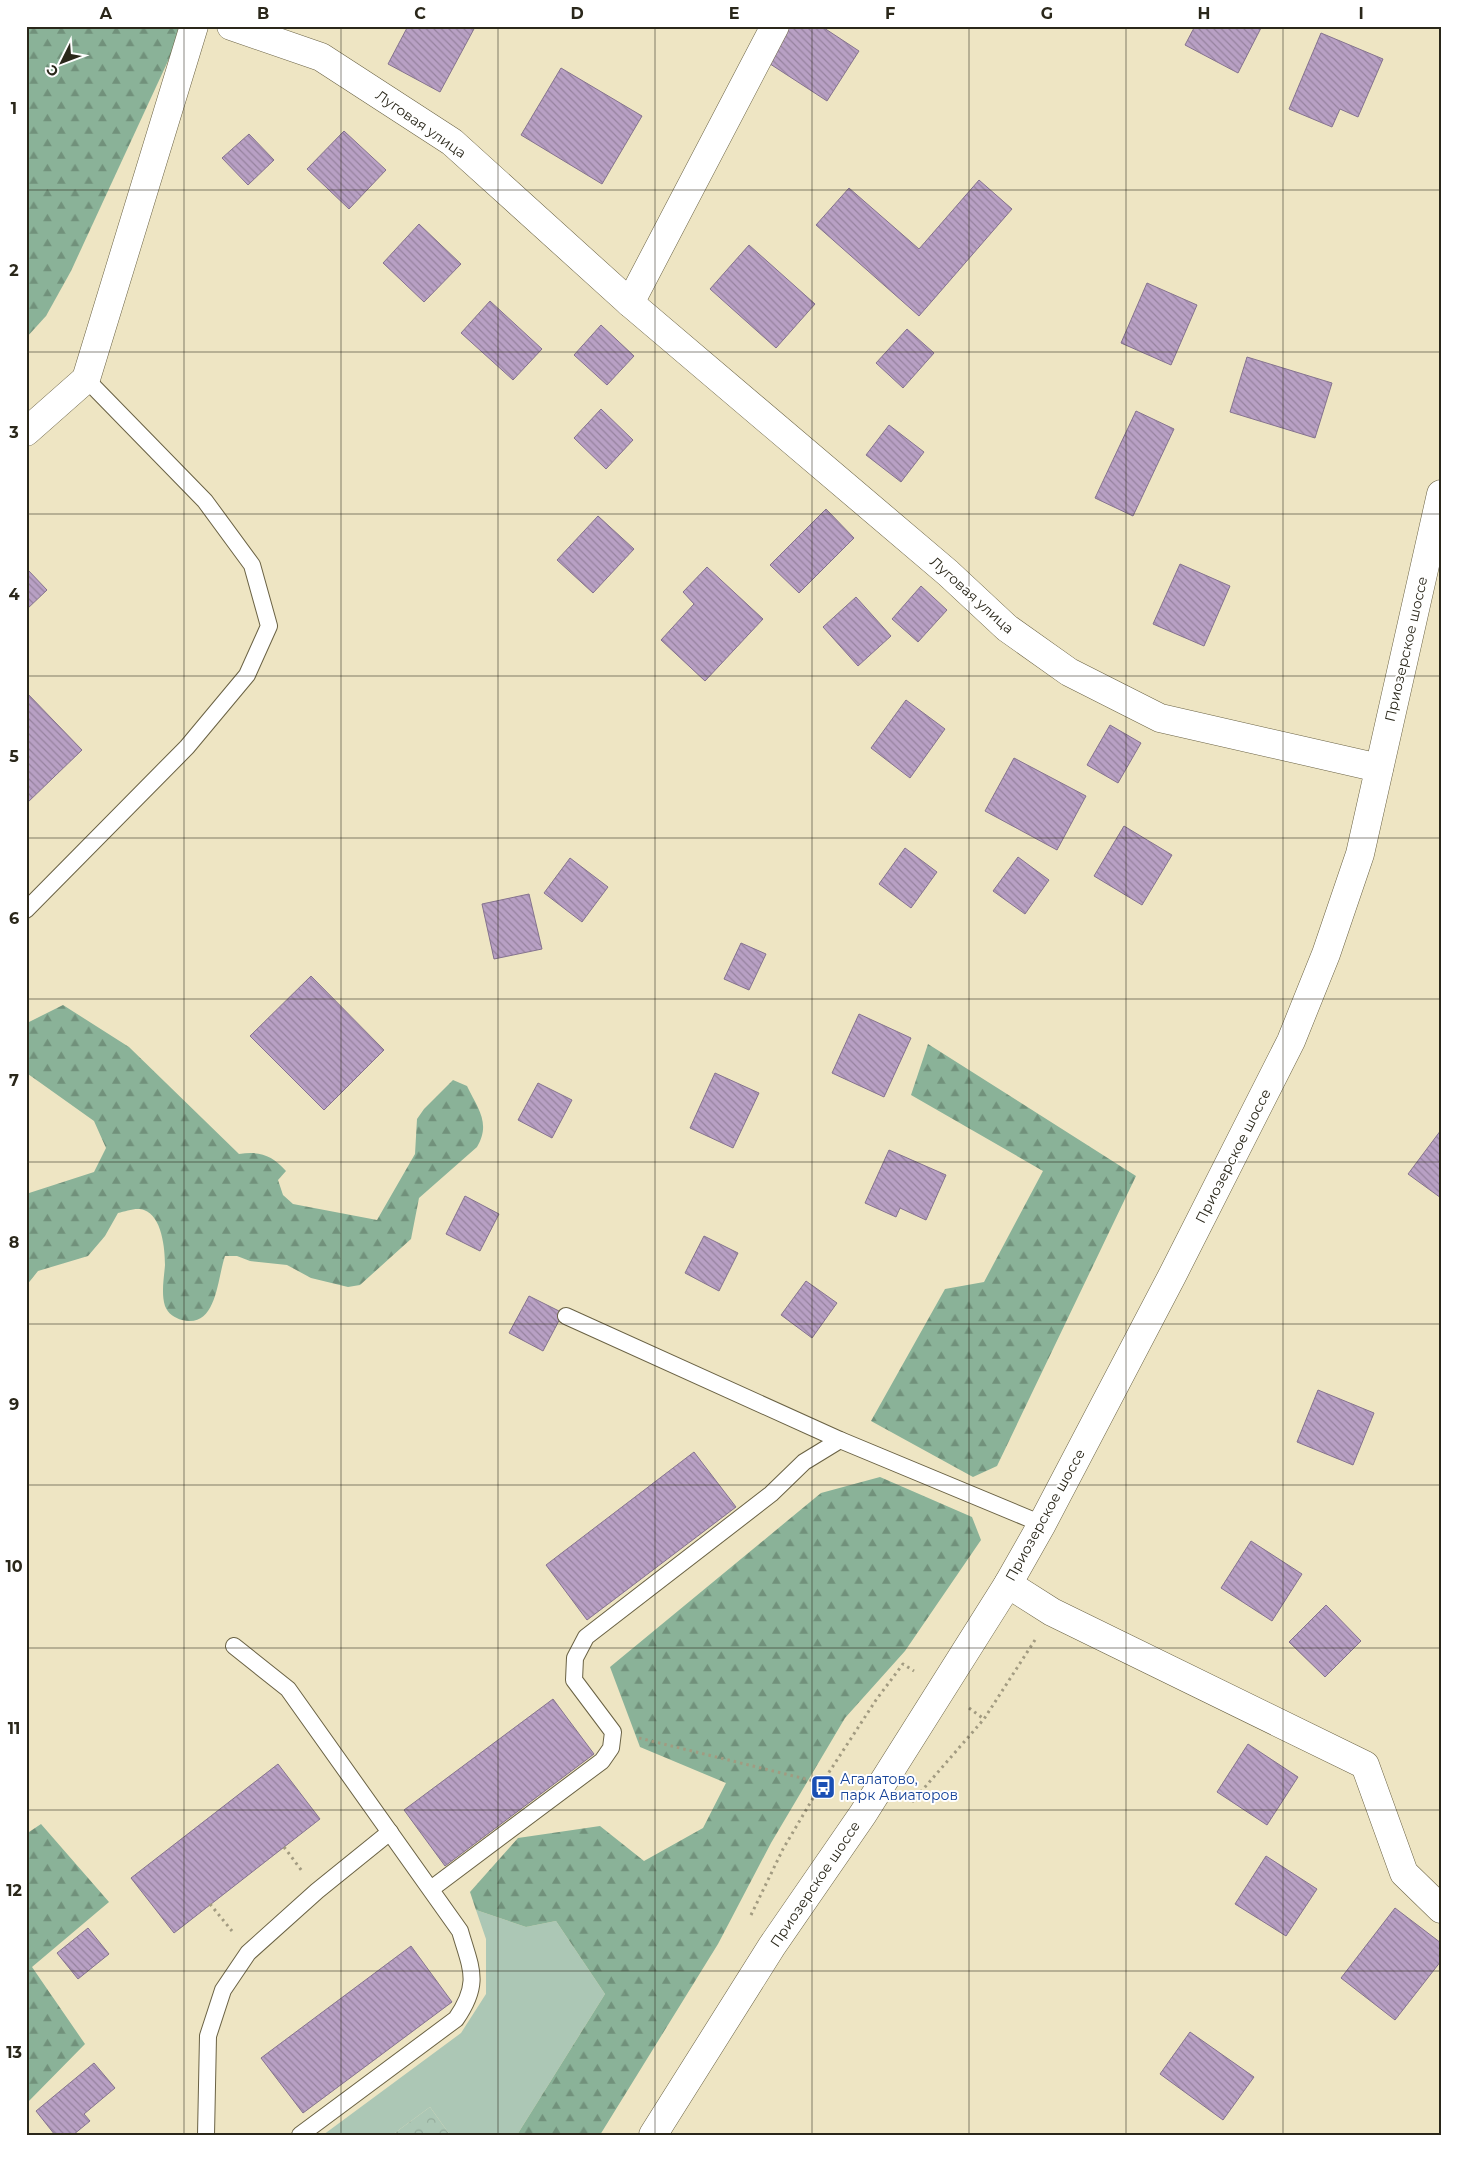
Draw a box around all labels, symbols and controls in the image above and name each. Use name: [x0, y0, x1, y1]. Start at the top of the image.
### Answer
text: A: [99, 4, 113, 23]
text: B: [257, 4, 269, 23]
text: C: [414, 4, 426, 23]
text: D: [570, 4, 584, 23]
text: E: [729, 4, 739, 23]
text: F: [885, 4, 895, 23]
text: G: [1041, 4, 1053, 23]
text: H: [1198, 4, 1210, 23]
text: I: [1358, 4, 1364, 23]
north arrow: [38, 38, 88, 88]
text: С: [42, 61, 62, 81]
street label: Луговая улица: [372, 86, 470, 162]
text: 1: [11, 99, 17, 118]
text: 2: [9, 261, 19, 280]
text: 3: [8, 423, 19, 442]
street label: Луговая улица: [926, 553, 1018, 637]
street label: Приозерское шоссе: [1381, 575, 1431, 723]
text: 4: [8, 585, 20, 604]
text: 5: [9, 747, 19, 766]
text: 6: [9, 909, 19, 928]
text: 7: [9, 1071, 19, 1090]
street label: Приозерское шоссе: [1191, 1086, 1275, 1226]
text: 8: [9, 1233, 19, 1252]
text: 9: [9, 1395, 19, 1414]
street label: Приозерское шоссе: [1001, 1446, 1089, 1584]
text: 10: [5, 1557, 23, 1576]
text: 11: [8, 1719, 20, 1738]
place label: Агалатово, парк Авиаторов: [840, 1770, 958, 1804]
bus stop icon: Агалатово, парк Авиаторов: [810, 1774, 836, 1800]
street label: Приозерское шоссе: [766, 1817, 864, 1951]
text: 12: [6, 1881, 22, 1900]
text: 13: [6, 2043, 22, 2062]

